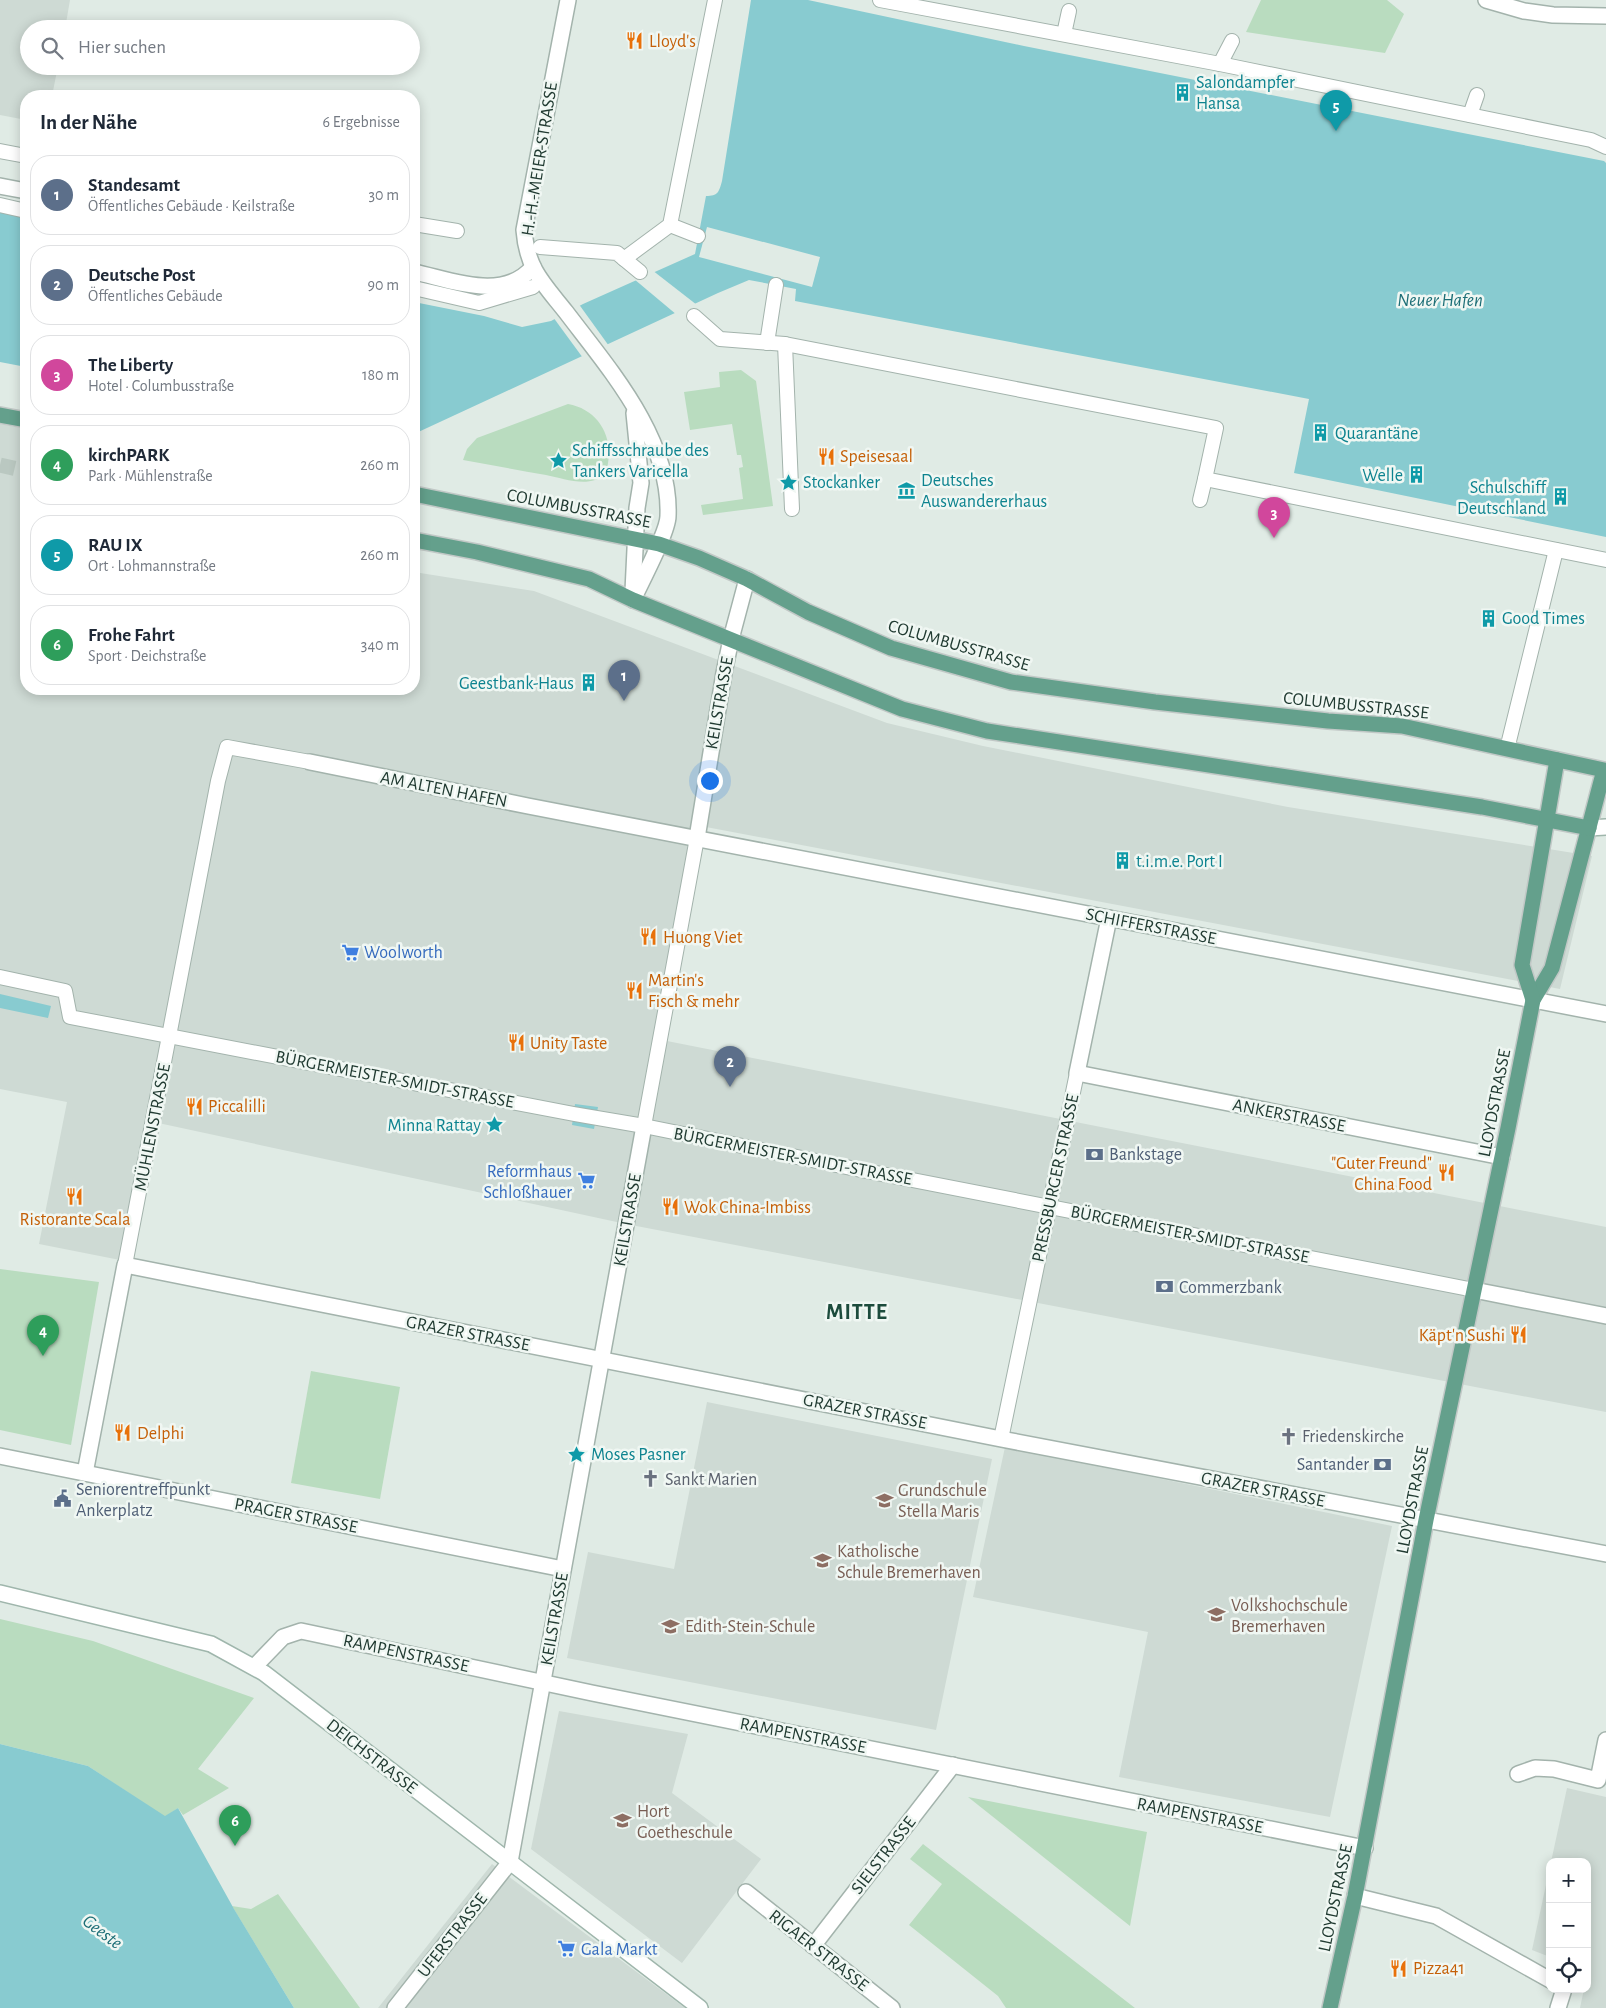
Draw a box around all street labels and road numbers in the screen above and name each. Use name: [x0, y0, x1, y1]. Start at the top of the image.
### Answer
street label: H.-H.-MEIER-STRASSE: [519, 81, 561, 237]
street label: COLUMBUSSTRASSE: [505, 486, 653, 532]
street label: COLUMBUSSTRASSE: [886, 617, 1032, 675]
street label: KEILSTRASSE: [703, 655, 737, 751]
street label: COLUMBUSSTRASSE: [1282, 689, 1430, 723]
street label: AM ALTEN HAFEN: [379, 769, 509, 811]
street label: SCHIFFERSTRASSE: [1084, 906, 1218, 949]
street label: BÜRGERMEISTER-SMIDT-STRASSE: [274, 1046, 516, 1112]
street label: LLOYDSTRASSE: [1476, 1047, 1514, 1159]
street label: MÜHLENSTRASSE: [130, 1061, 174, 1192]
street label: PRESSBURGER STRASSE: [1029, 1092, 1083, 1264]
street label: ANKERSTRASSE: [1231, 1096, 1347, 1136]
street label: BÜRGERMEISTER-SMIDT-STRASSE: [672, 1123, 914, 1189]
street label: KEILSTRASSE: [611, 1172, 645, 1268]
street label: BÜRGERMEISTER-SMIDT-STRASSE: [1069, 1201, 1311, 1267]
street label: GRAZER STRASSE: [405, 1313, 531, 1355]
street label: GRAZER STRASSE: [802, 1391, 928, 1433]
street label: LLOYDSTRASSE: [1394, 1444, 1432, 1556]
street label: GRAZER STRASSE: [1200, 1469, 1326, 1511]
street label: PRAGER STRASSE: [233, 1495, 359, 1537]
street label: KEILSTRASSE: [538, 1571, 572, 1667]
street label: RAMPENSTRASSE: [341, 1632, 471, 1676]
street label: RAMPENSTRASSE: [738, 1715, 868, 1757]
street label: DEICHSTRASSE: [323, 1716, 420, 1798]
street label: RAMPENSTRASSE: [1135, 1795, 1265, 1837]
street label: SIELSTRASSE: [848, 1813, 920, 1898]
street label: LLOYDSTRASSE: [1316, 1843, 1356, 1954]
street label: UFERSTRASSE: [415, 1890, 491, 1981]
street label: RIGAER STRASSE: [765, 1907, 872, 1995]

